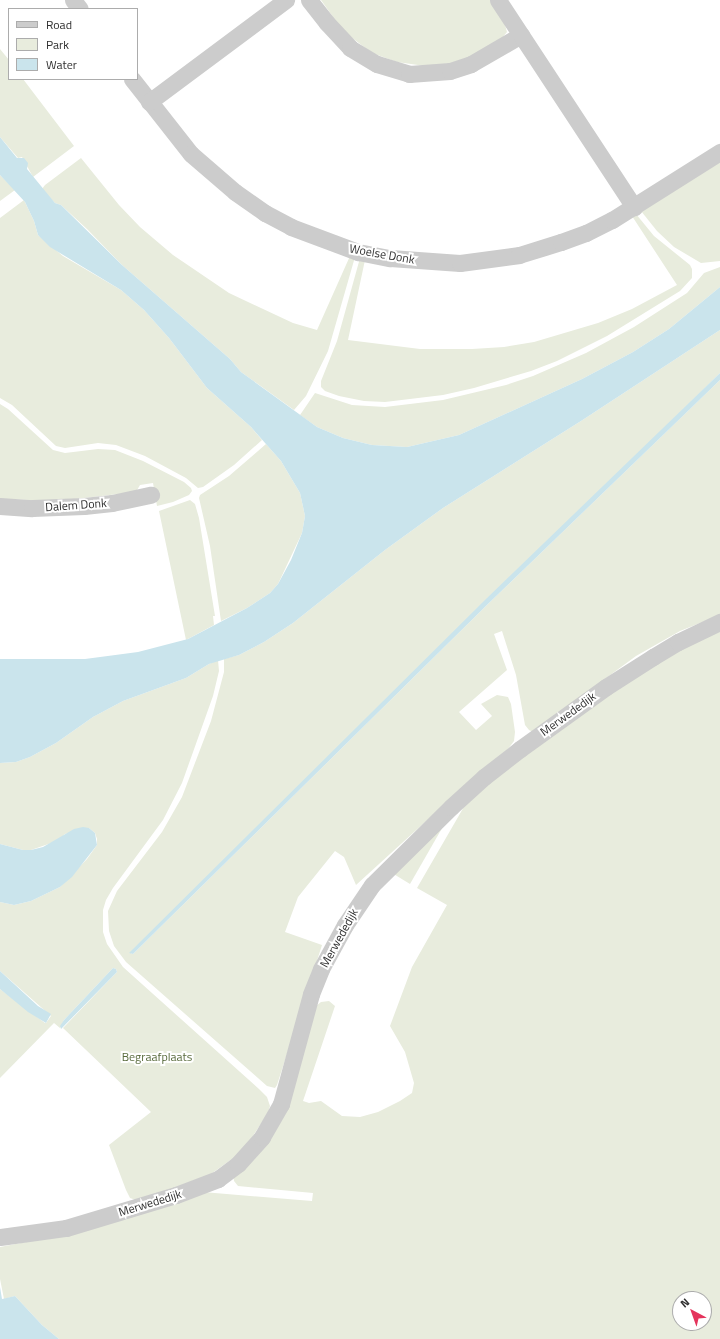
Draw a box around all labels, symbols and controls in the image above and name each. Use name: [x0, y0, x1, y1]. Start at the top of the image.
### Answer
legend: [8, 8, 138, 80]
text: Road: [46, 15, 72, 34]
text: Park: [46, 35, 69, 54]
text: Water: [46, 55, 77, 74]
street label: Woelse Donk: [348, 241, 416, 267]
street label: Dalem Donk: [45, 496, 107, 514]
street label: Merwededijk: [537, 689, 599, 739]
street label: Merwededijk: [317, 906, 361, 970]
park label: Begraafplaats: [122, 1050, 192, 1064]
street label: Merwededijk: [117, 1187, 183, 1219]
north arrow: [672, 1291, 712, 1331]
text: N: [677, 1294, 693, 1311]

